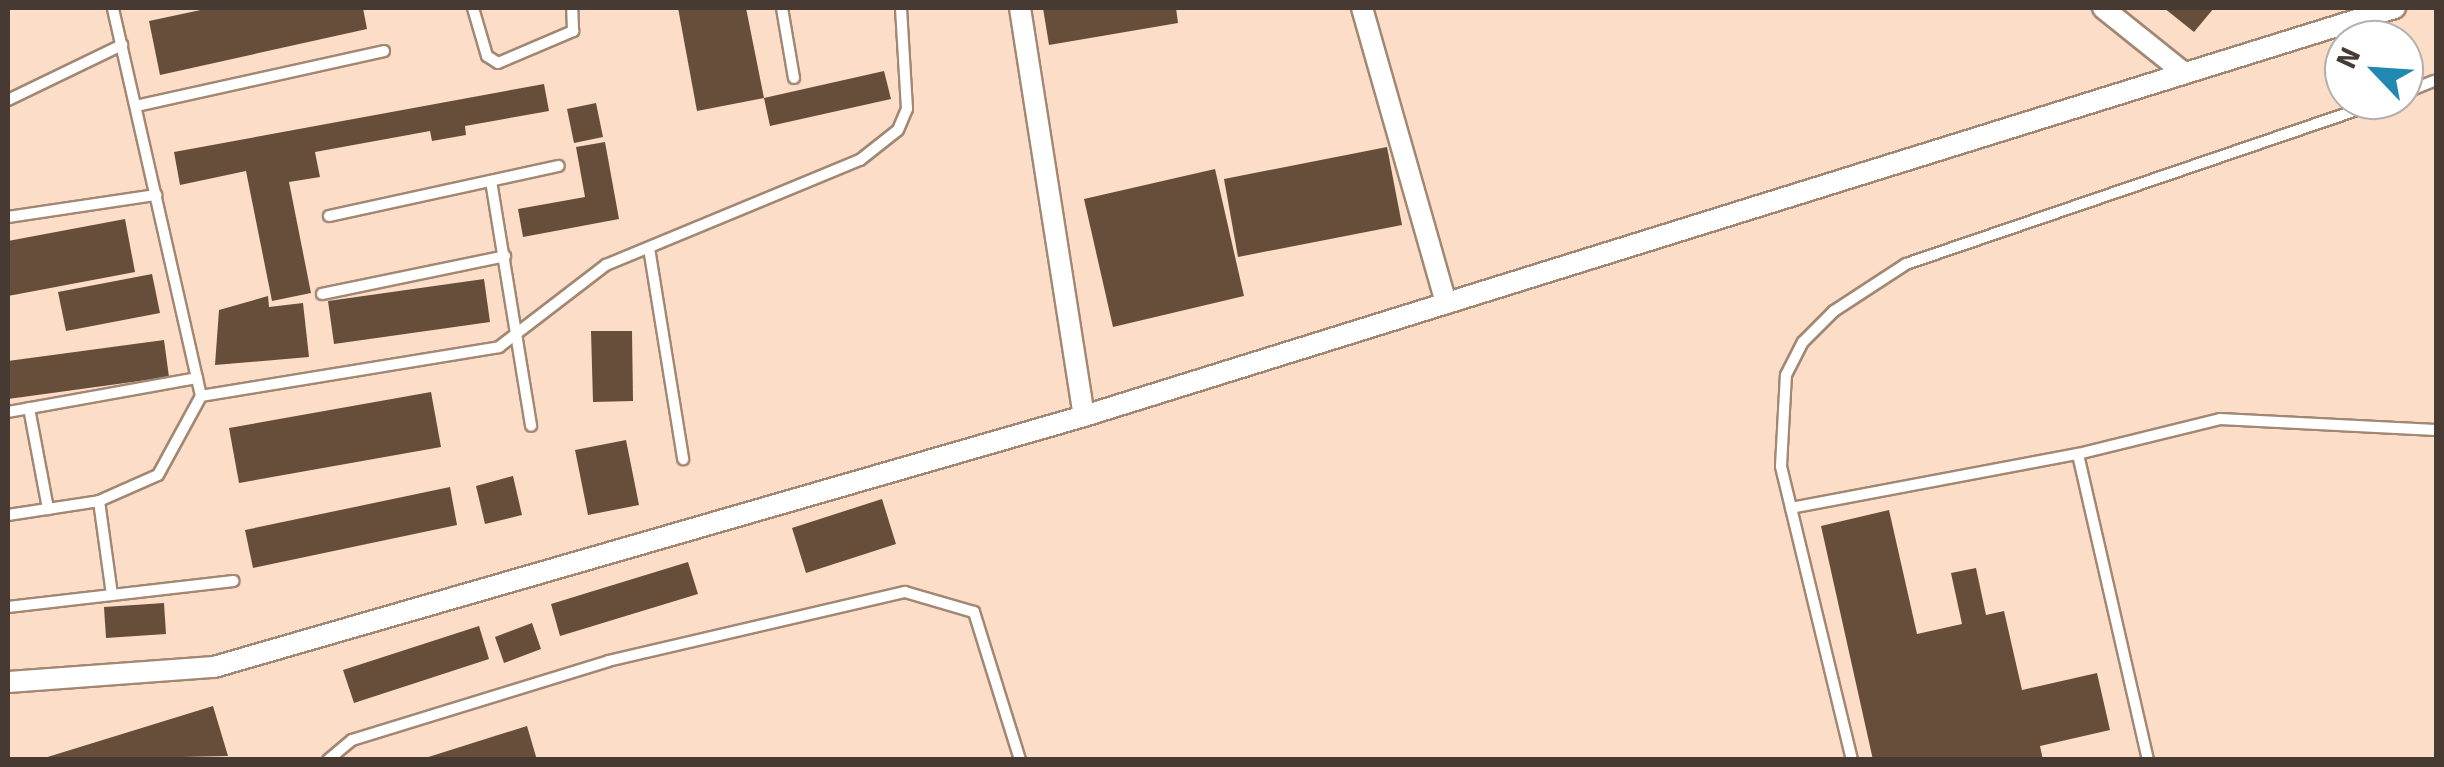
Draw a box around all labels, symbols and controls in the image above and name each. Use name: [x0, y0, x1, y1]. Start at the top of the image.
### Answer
north arrow: [2324, 20, 2424, 120]
text: N: [2329, 42, 2368, 74]

